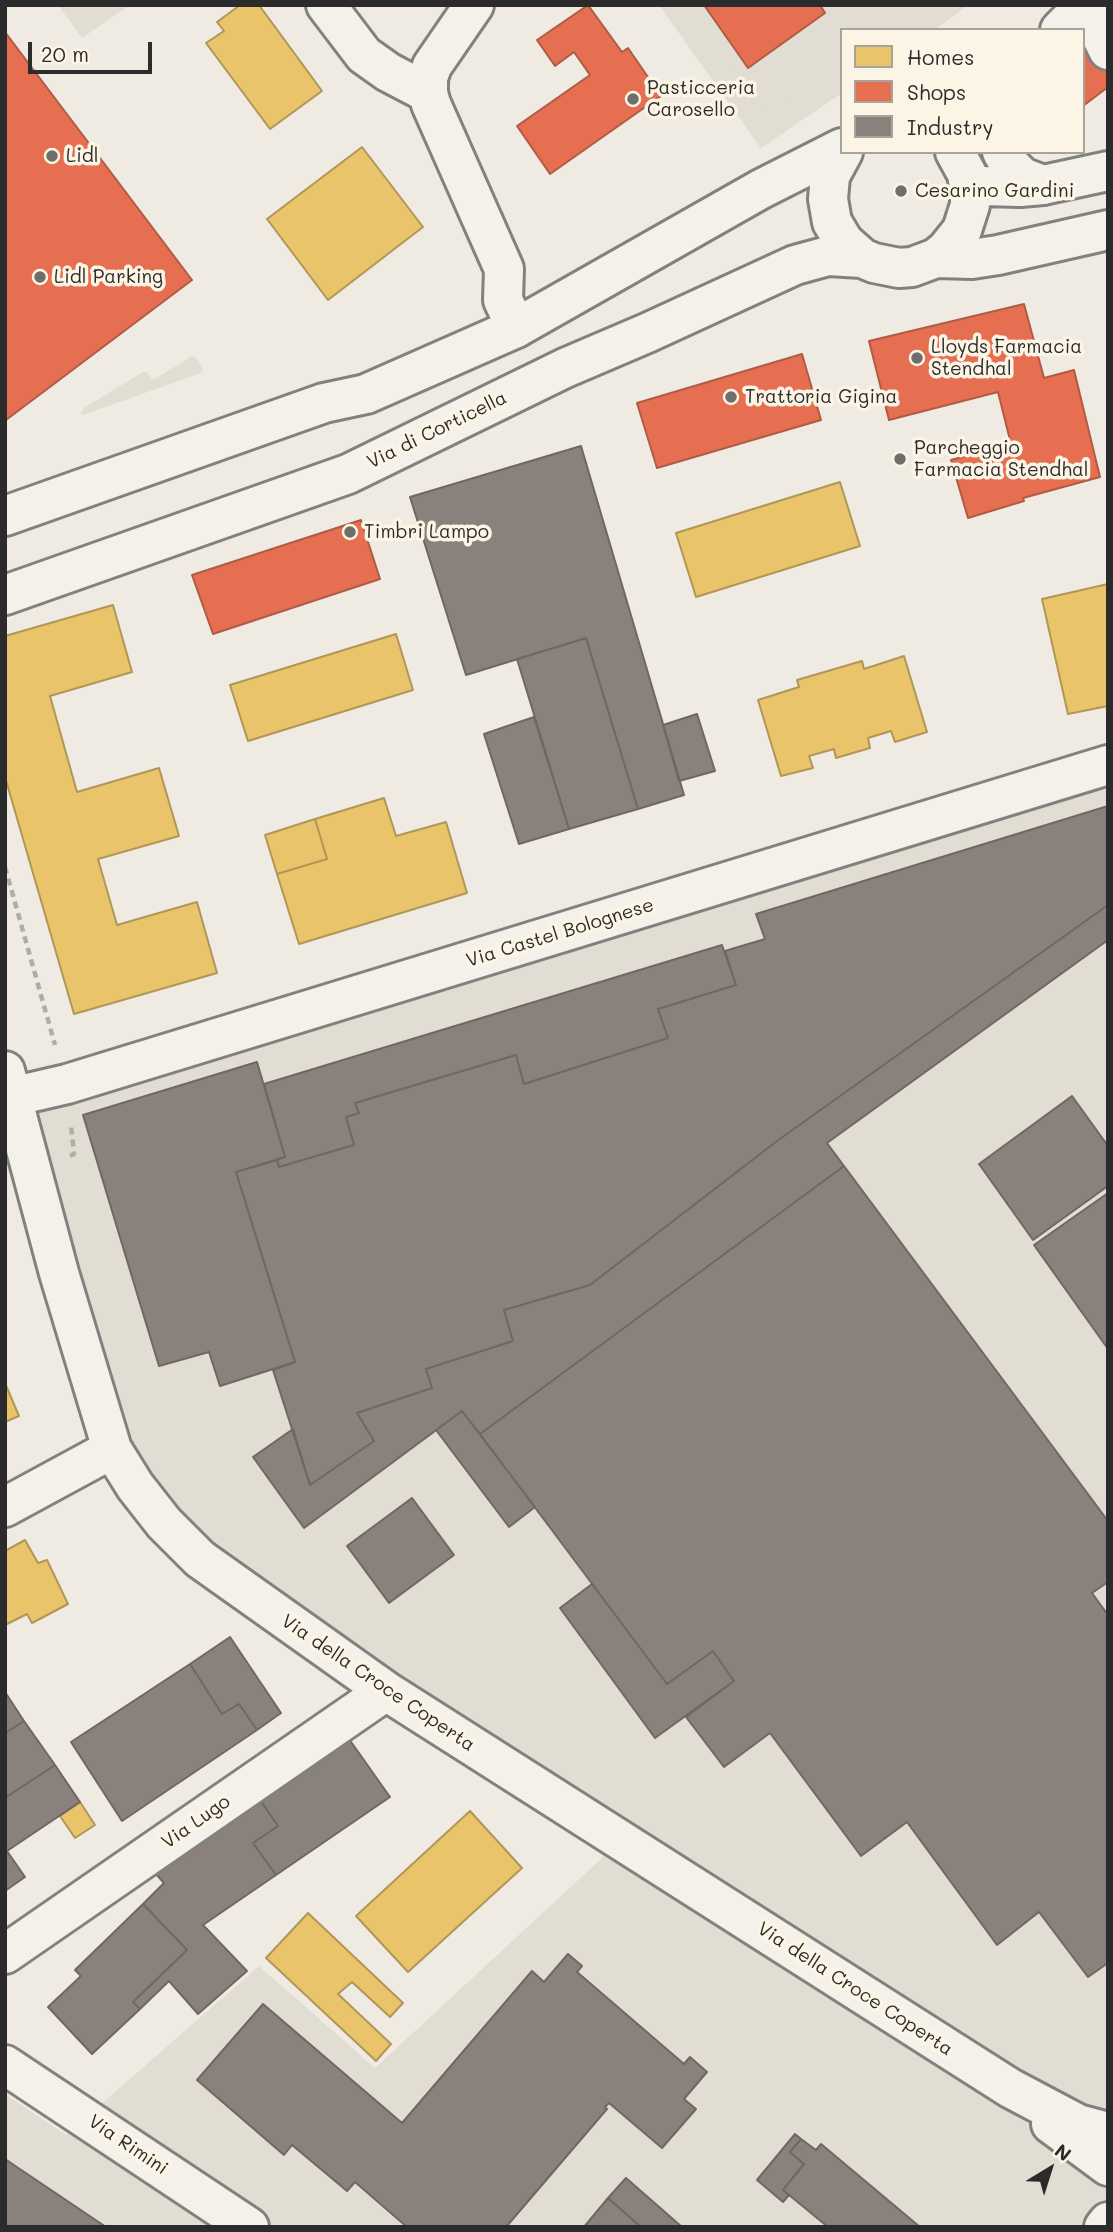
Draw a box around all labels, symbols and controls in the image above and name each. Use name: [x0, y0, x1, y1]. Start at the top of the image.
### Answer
scale bar: [32, 28, 156, 72]
legend: [840, 28, 1085, 154]
text: 20 m: [41, 40, 89, 67]
text: Homes: [907, 43, 974, 70]
place label: Pasticceria Carosello: [647, 77, 755, 121]
text: Shops: [907, 78, 966, 105]
marker: Pasticceria Carosello: [625, 91, 641, 107]
text: Industry: [907, 113, 994, 140]
place label: Lidl: [66, 145, 99, 167]
marker: Lidl: [44, 148, 60, 164]
place label: Cesarino Gardini: [915, 180, 1074, 202]
marker: Cesarino Gardini: [893, 183, 909, 199]
place label: Lidl Parking: [54, 266, 163, 288]
marker: Lidl Parking: [32, 269, 48, 285]
place label: Lloyds Farmacia Stendhal: [931, 336, 1082, 380]
marker: Lloyds Farmacia Stendhal: [909, 350, 925, 366]
street label: Via di Corticella: [363, 386, 511, 474]
place label: Trattoria Gigina: [745, 386, 897, 408]
marker: Trattoria Gigina: [723, 389, 739, 405]
place label: Parcheggio Farmacia Stendhal: [914, 437, 1089, 481]
marker: Parcheggio Farmacia Stendhal: [892, 451, 908, 467]
place label: Timbri Lampo: [364, 521, 489, 543]
marker: Timbri Lampo: [342, 524, 358, 540]
street label: Via Castel Bolognese: [463, 894, 657, 972]
street label: Via della Croce Coperta: [277, 1610, 479, 1756]
street label: Via Lugo: [157, 1790, 235, 1854]
street label: Via della Croce Coperta: [753, 1917, 957, 2061]
street label: Via Rimini: [84, 2110, 172, 2180]
north arrow: [1015, 2134, 1085, 2204]
text: N: [1050, 2138, 1077, 2166]

